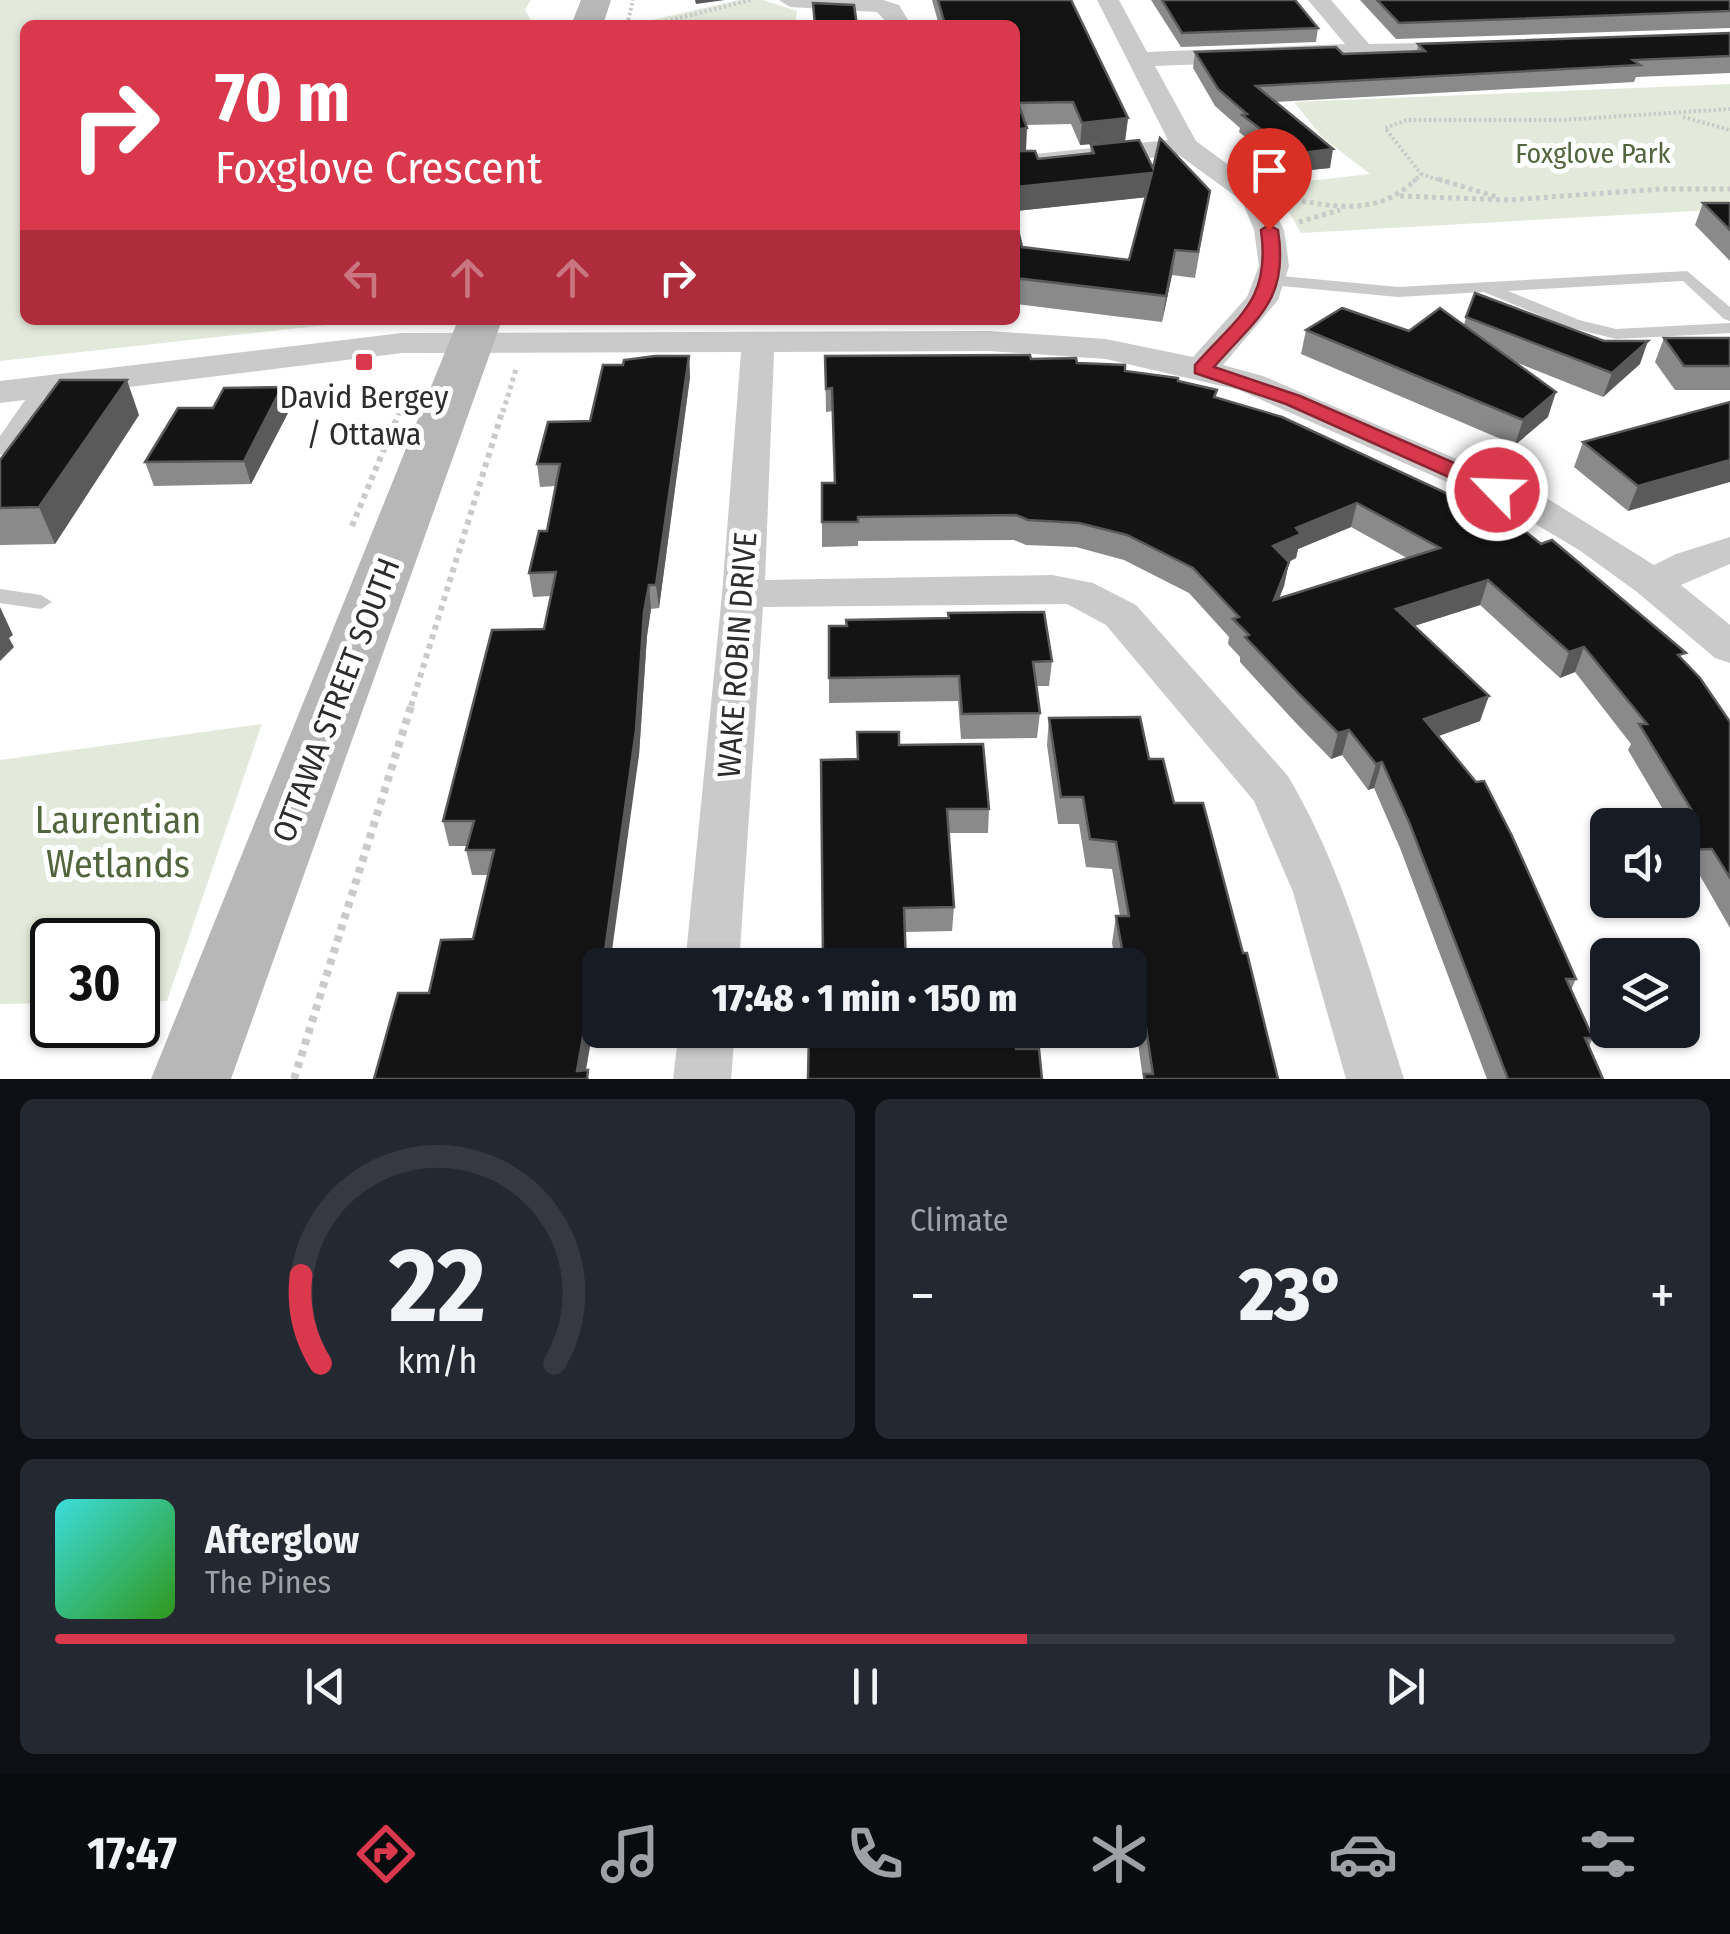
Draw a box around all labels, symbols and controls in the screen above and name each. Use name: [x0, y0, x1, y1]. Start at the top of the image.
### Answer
text: 70 m: [215, 56, 350, 140]
icon: right: [50, 60, 180, 190]
pin: [1227, 128, 1312, 231]
park label: Foxglove Park: [1515, 137, 1672, 170]
text: Foxglove Crescent: [215, 141, 542, 195]
icon: arrive: [1242, 143, 1297, 198]
icon: left: [335, 250, 390, 305]
icon: ahead: [440, 250, 495, 305]
icon: ahead: [545, 250, 600, 305]
icon: right: [650, 250, 705, 305]
marker: David Bergey / Ottawa: [353, 351, 375, 373]
place label: David Bergey / Ottawa: [280, 378, 449, 453]
position arrow: [1445, 438, 1549, 542]
street label: WAKE ROBIN DRIVE: [709, 531, 765, 779]
street label: OTTAWA STREET SOUTH: [264, 553, 408, 847]
park label: Laurentian Wetlands: [35, 797, 201, 887]
map controls: [1590, 808, 1700, 1048]
button: sound: [1590, 808, 1700, 918]
speed limit sign: 30: [30, 918, 160, 1048]
button: layers: [1590, 938, 1700, 1048]
text: 17:48 · 1 min · 150 m: [712, 975, 1017, 1021]
text: Climate: [910, 1201, 1009, 1239]
text: 22: [388, 1224, 486, 1349]
text: 23°: [1239, 1250, 1346, 1340]
text: −: [910, 1263, 935, 1329]
text: +: [1650, 1263, 1675, 1329]
text: km/h: [398, 1340, 477, 1382]
text: Afterglow: [205, 1517, 359, 1563]
text: The Pines: [205, 1563, 331, 1601]
icon: previous: [298, 1659, 353, 1714]
icon: pause: [838, 1659, 893, 1714]
icon: next: [1378, 1659, 1433, 1714]
icon: directions: [351, 1819, 421, 1889]
icon: music: [595, 1819, 665, 1889]
icon: phone: [840, 1819, 910, 1889]
icon: climate: [1084, 1819, 1154, 1889]
icon: car: [1328, 1819, 1398, 1889]
icon: filters: [1573, 1819, 1643, 1889]
text: 17:47: [87, 1827, 177, 1881]

